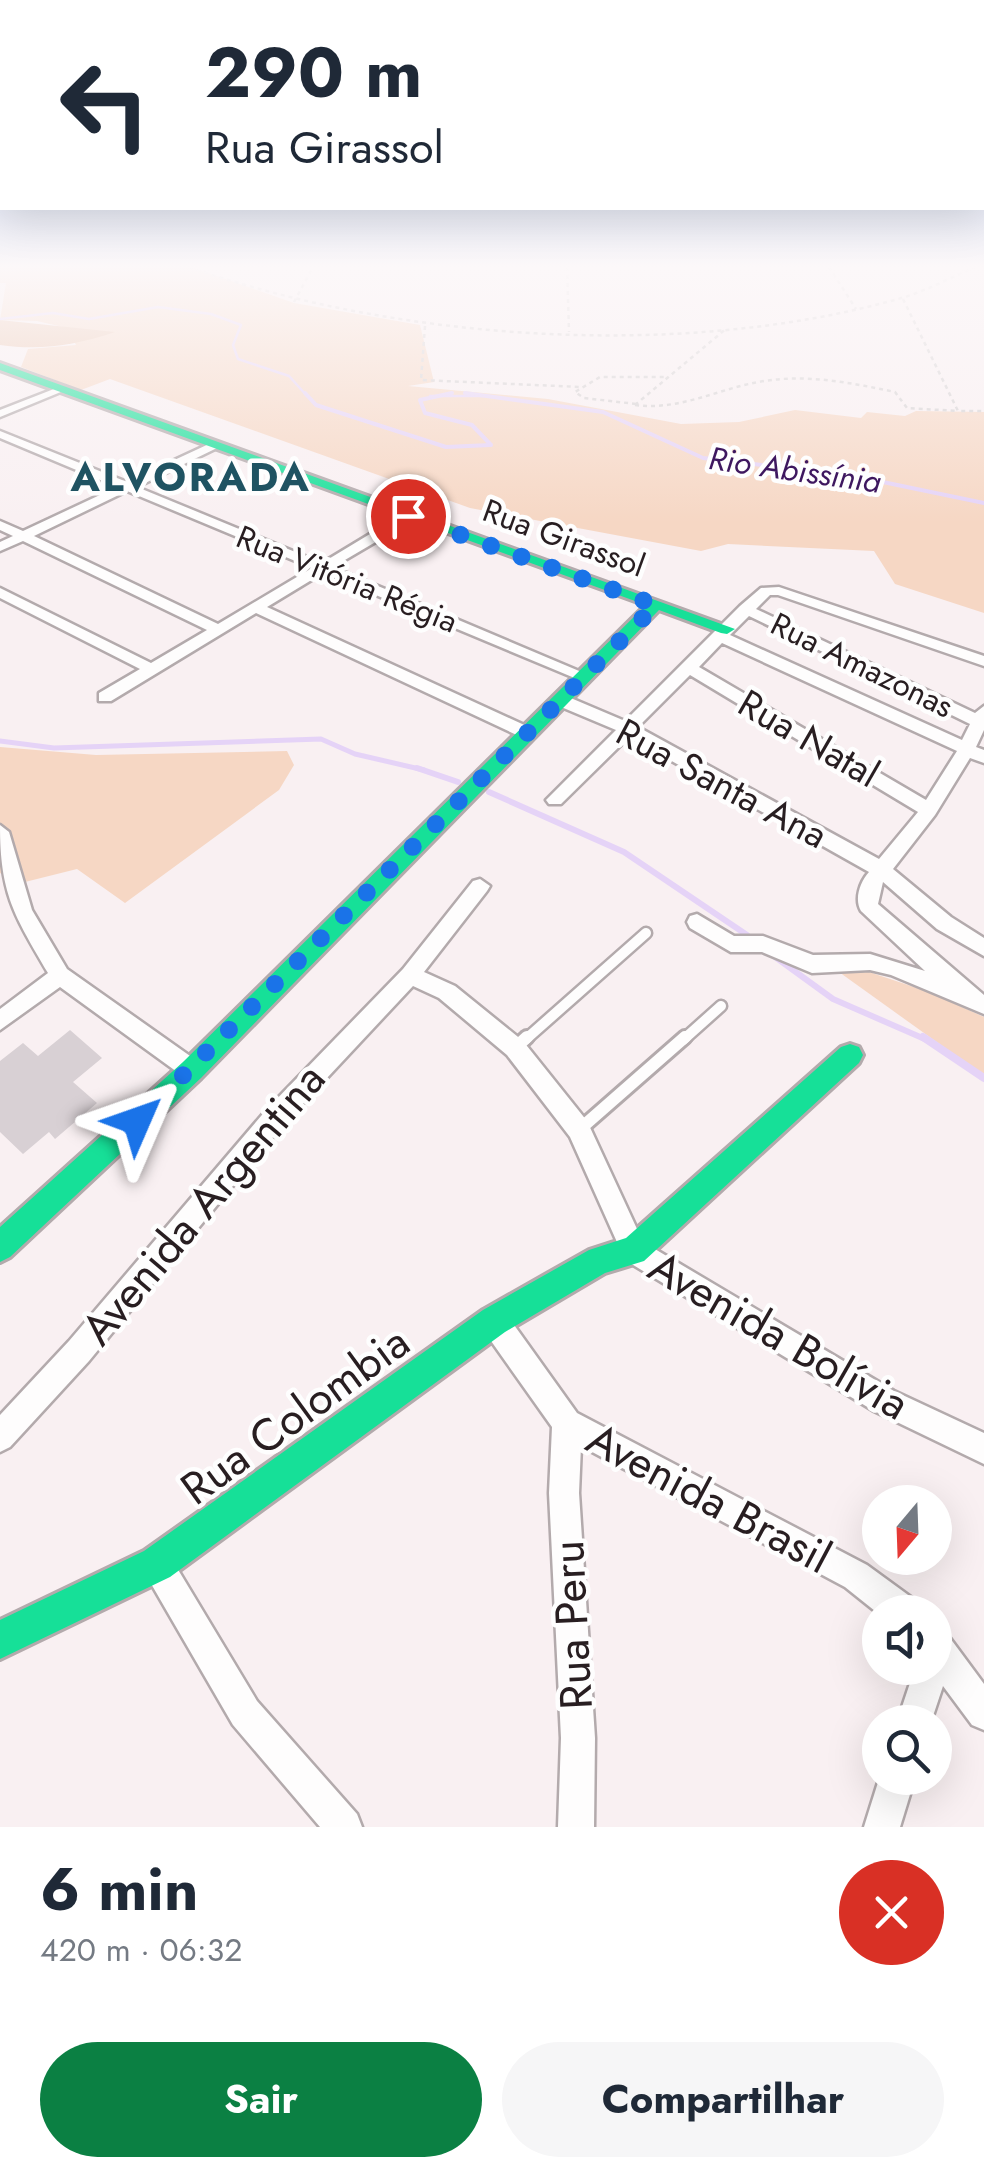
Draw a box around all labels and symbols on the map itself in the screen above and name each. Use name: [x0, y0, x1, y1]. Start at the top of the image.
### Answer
water label: Rio Abissínia: [706, 435, 884, 505]
district label: ALVORADA: [70, 448, 311, 506]
pin: [366, 474, 451, 559]
street label: Rua Girassol: [476, 487, 652, 589]
street label: Rua Vitória Régia: [229, 514, 465, 644]
street label: Rua Amazonas: [763, 601, 961, 729]
street label: Rua Natal: [728, 675, 890, 801]
street label: Rua Santa Ana: [607, 704, 837, 862]
street label: Avenida Argentina: [65, 1049, 341, 1359]
position arrow: [85, 1069, 189, 1173]
street label: Avenida Bolívia: [637, 1234, 921, 1436]
street label: Rua Colombia: [167, 1310, 423, 1520]
street label: Avenida Brasil: [575, 1406, 843, 1590]
north arrow: [862, 1485, 952, 1575]
street label: Rua Peru: [535, 1539, 609, 1711]

